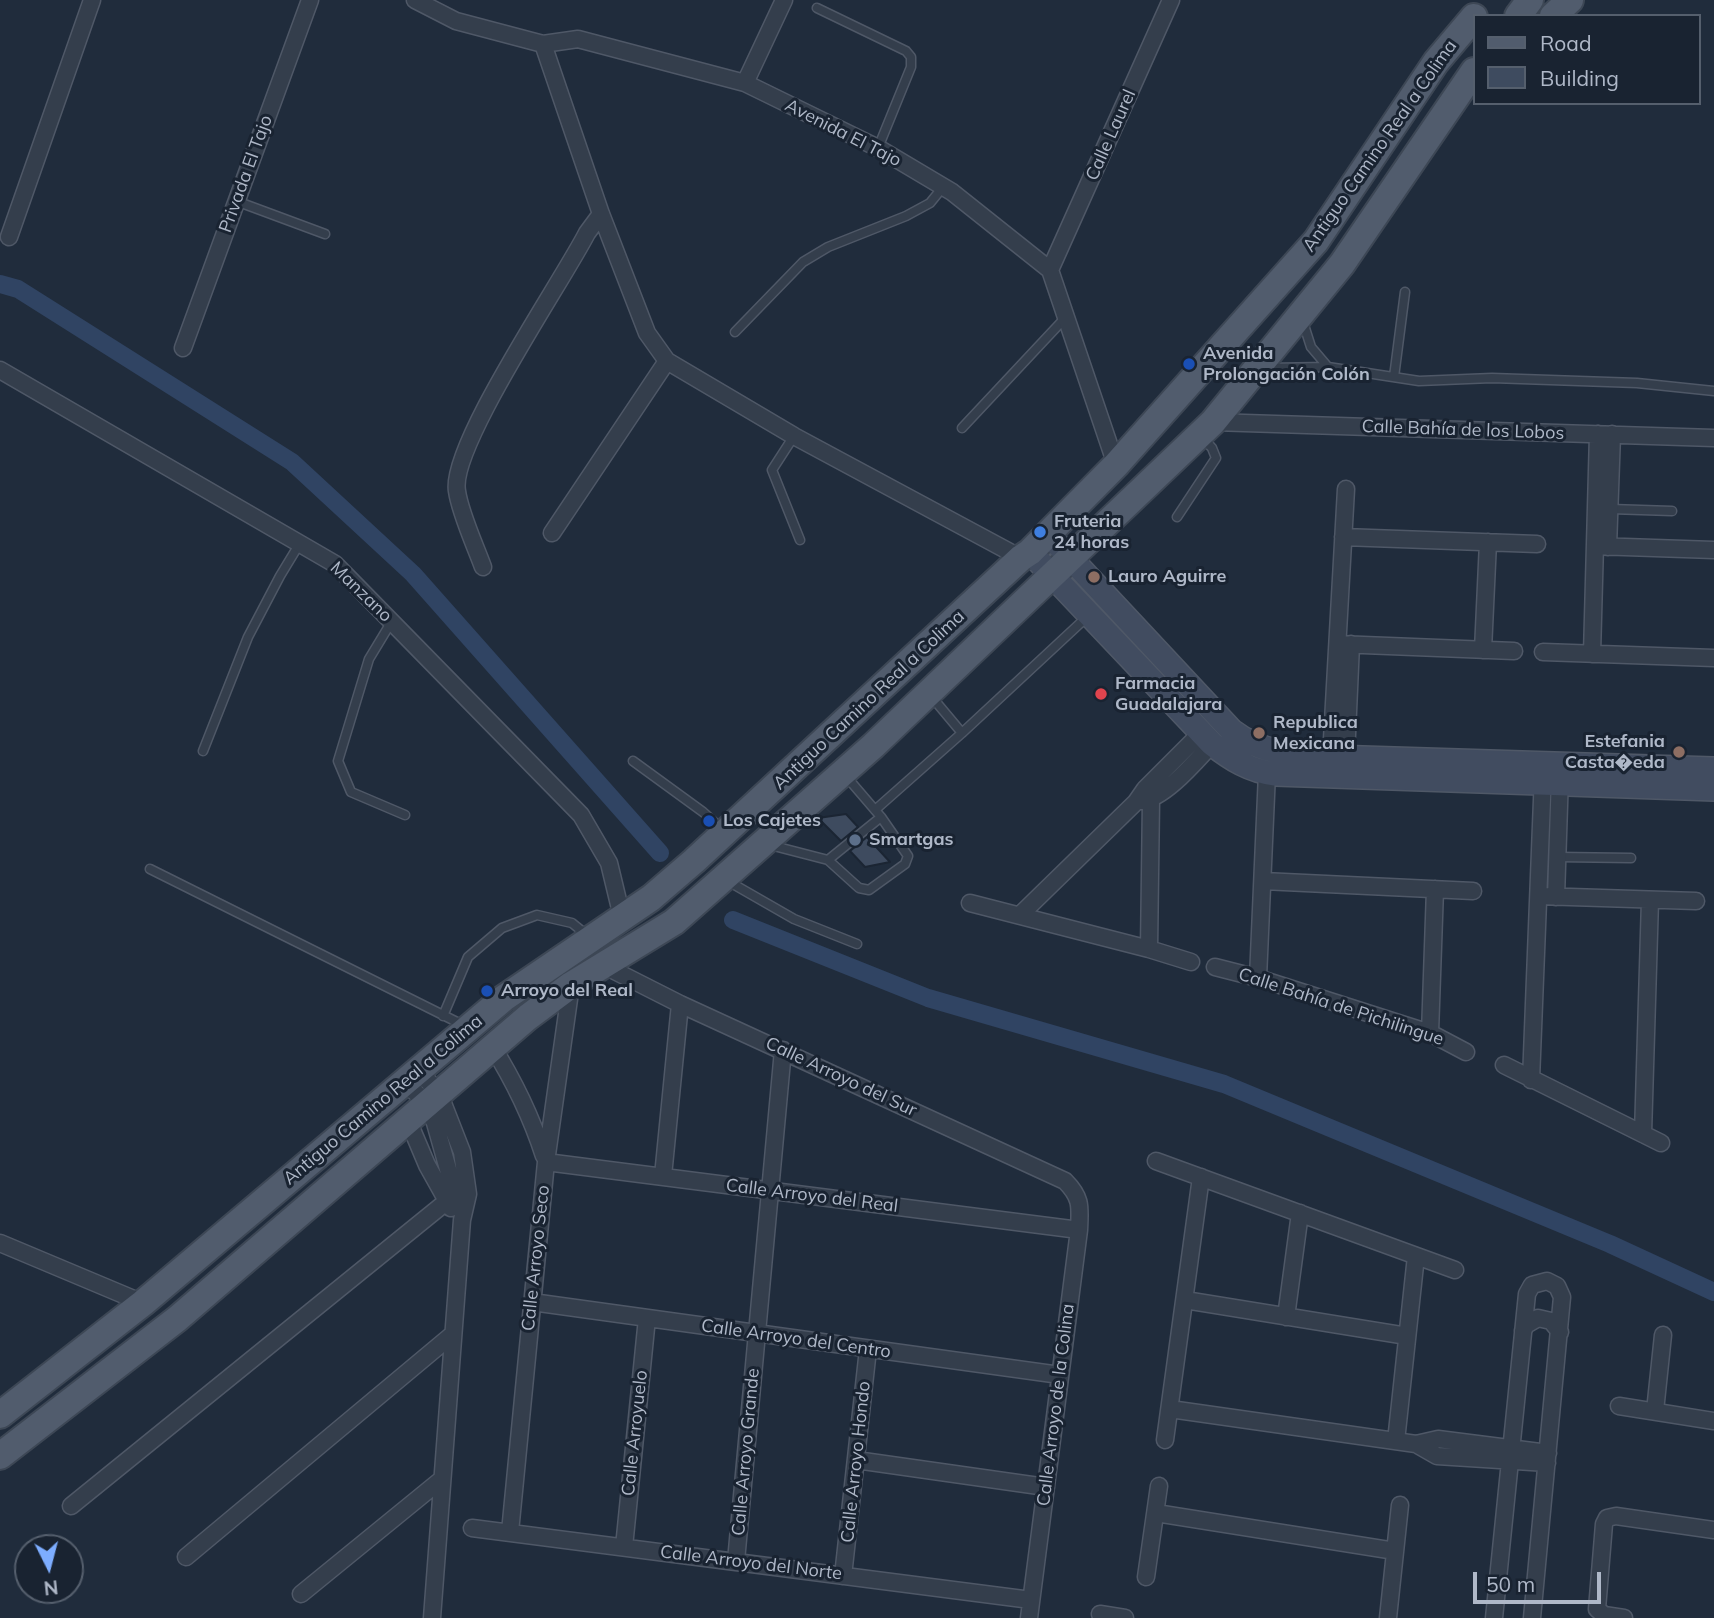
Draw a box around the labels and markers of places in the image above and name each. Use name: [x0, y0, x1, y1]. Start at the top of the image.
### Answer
place label: Avenida Prolongación Colón: [1203, 343, 1370, 386]
marker: Avenida Prolongación Colón: [1181, 356, 1197, 372]
place label: Fruteria 24 horas: [1054, 511, 1129, 554]
marker: Fruteria 24 horas: [1032, 524, 1048, 540]
place label: Lauro Aguirre: [1108, 566, 1226, 588]
marker: Lauro Aguirre: [1086, 569, 1102, 585]
place label: Farmacia Guadalajara: [1115, 673, 1222, 716]
marker: Farmacia Guadalajara: [1093, 686, 1109, 702]
place label: Republica Mexicana: [1273, 712, 1358, 754]
marker: Republica Mexicana: [1251, 725, 1267, 741]
place label: Estefania Casta�eda: [1565, 731, 1665, 774]
marker: Estefania Casta�eda: [1671, 744, 1687, 760]
place label: Los Cajetes: [723, 810, 821, 832]
marker: Los Cajetes: [701, 813, 717, 829]
place label: Smartgas: [869, 829, 954, 851]
marker: Smartgas: [847, 832, 863, 848]
place label: Arroyo del Real: [501, 980, 633, 1002]
marker: Arroyo del Real: [479, 983, 495, 999]

